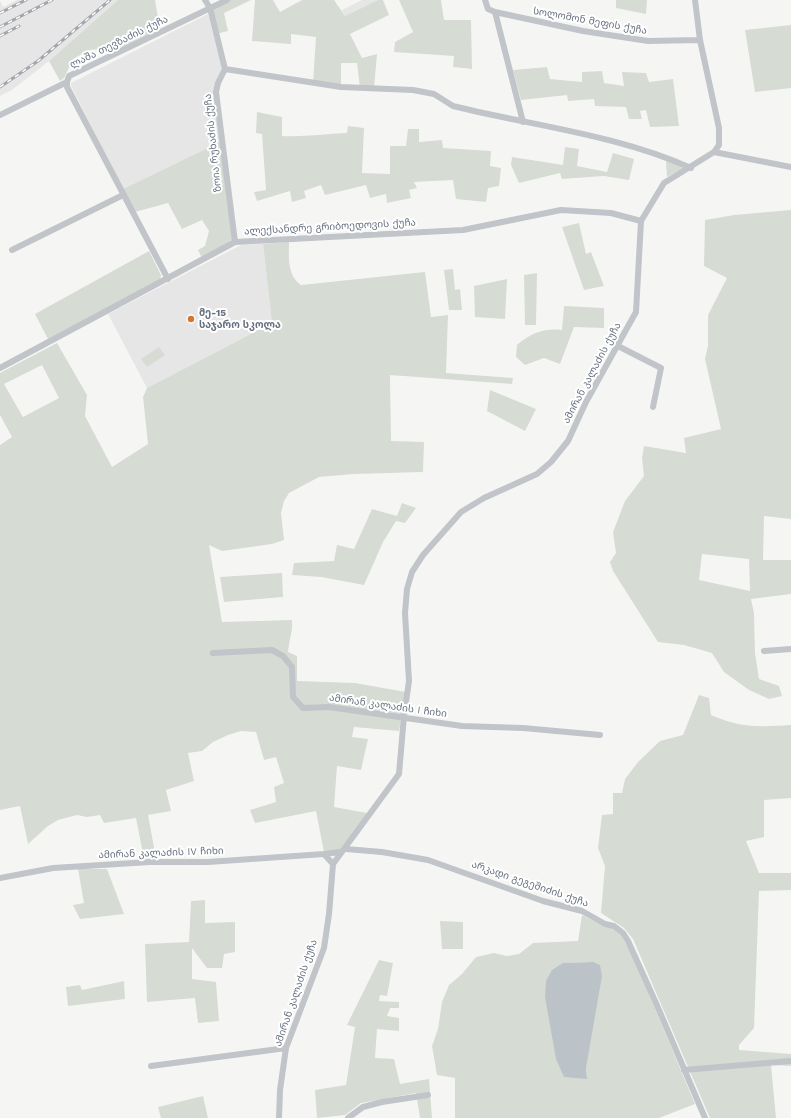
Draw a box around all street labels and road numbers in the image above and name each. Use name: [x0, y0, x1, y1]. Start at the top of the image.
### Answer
street label: სოლომონ მეფის ქუჩა: [532, 5, 648, 37]
street label: ლაშა თევზაძის ქუჩა: [68, 13, 170, 71]
street label: ზოია რუხაძის ქუჩა: [202, 93, 224, 193]
street label: ალექსანდრე გრიბოედოვის ქუჩა: [244, 217, 416, 237]
street label: ამირან კალაძის ქუჩა: [560, 321, 624, 425]
street label: ამირან კალაძის I ჩიხი: [328, 692, 448, 720]
street label: ამირან კალაძის IV ჩიხი: [98, 845, 224, 861]
street label: არკადი გეგეშიძის ქუჩა: [470, 858, 590, 910]
street label: ამირან კალაძის ქუჩა: [272, 938, 320, 1048]

